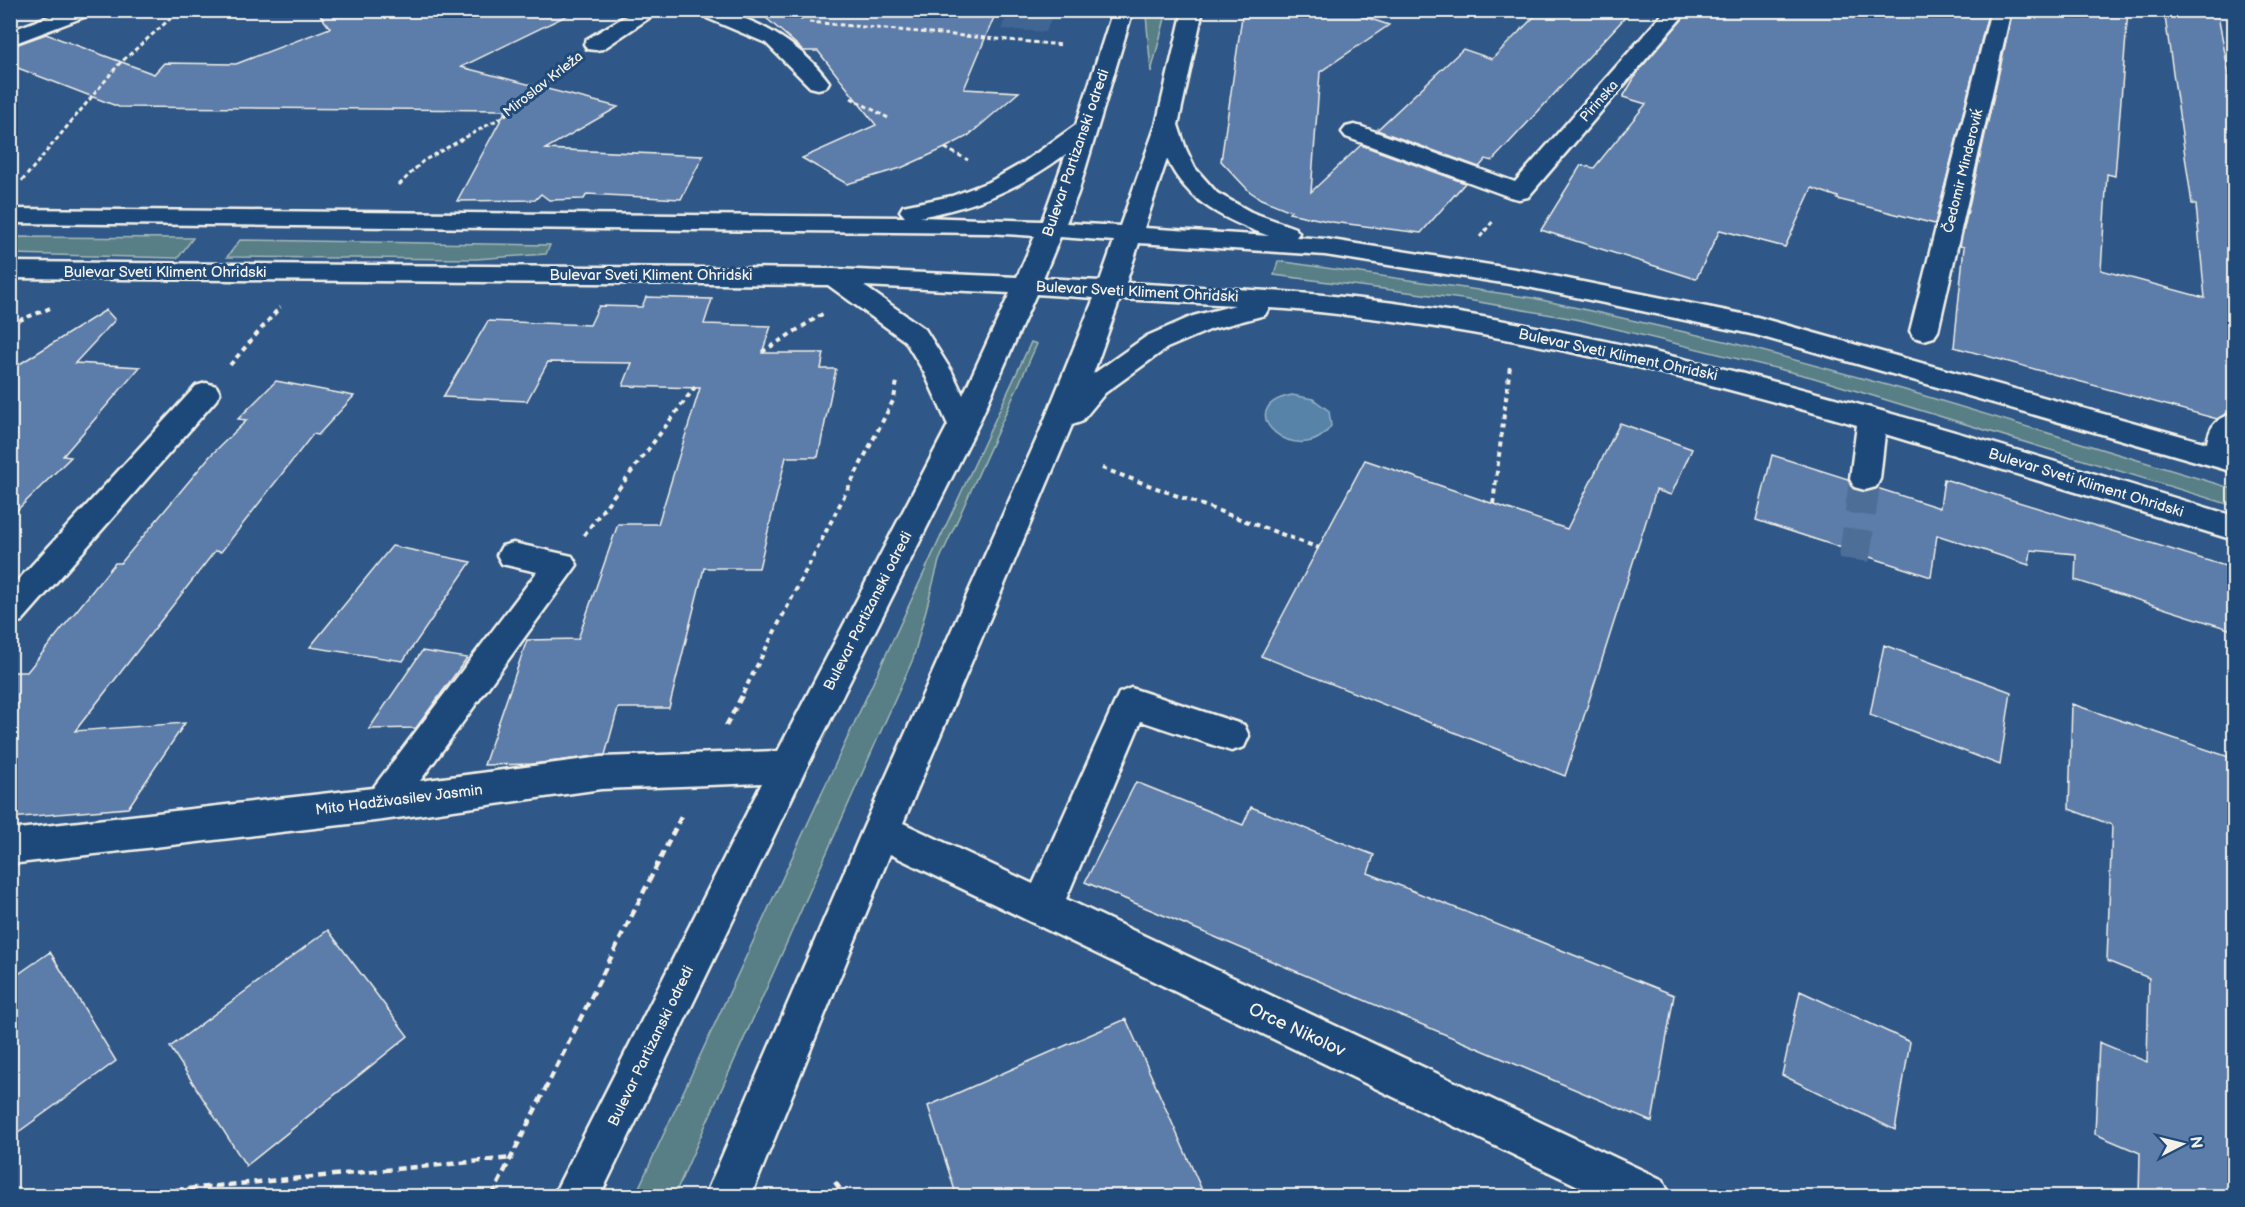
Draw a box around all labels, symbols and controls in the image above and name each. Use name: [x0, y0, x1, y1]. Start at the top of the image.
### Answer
street label: Miroslav Krleža: [500, 48, 586, 120]
street label: Bulevar Partizanski odredi: [1038, 67, 1114, 239]
street label: Pirinska: [1576, 77, 1622, 125]
street label: Čedomir Minderoviḱ: [1938, 107, 1987, 235]
street label: Bulevar Sveti Kliment Ohridski: [63, 263, 267, 282]
street label: Bulevar Sveti Kliment Ohridski: [549, 266, 753, 285]
street label: Bulevar Sveti Kliment Ohridski: [1035, 277, 1239, 307]
street label: Bulevar Sveti Kliment Ohridski: [1517, 325, 1719, 385]
street label: Bulevar Sveti Kliment Ohridski: [1986, 444, 2186, 522]
street label: Bulevar Partizanski odredi: [820, 528, 916, 694]
street label: Mito Hadživasilev Jasmin: [314, 780, 484, 820]
street label: Bulevar Partizanski odredi: [604, 963, 698, 1129]
street label: Orce Nikolov: [1245, 998, 1349, 1062]
north arrow: [2152, 1114, 2212, 1174]
text: N: [2185, 1135, 2206, 1149]

